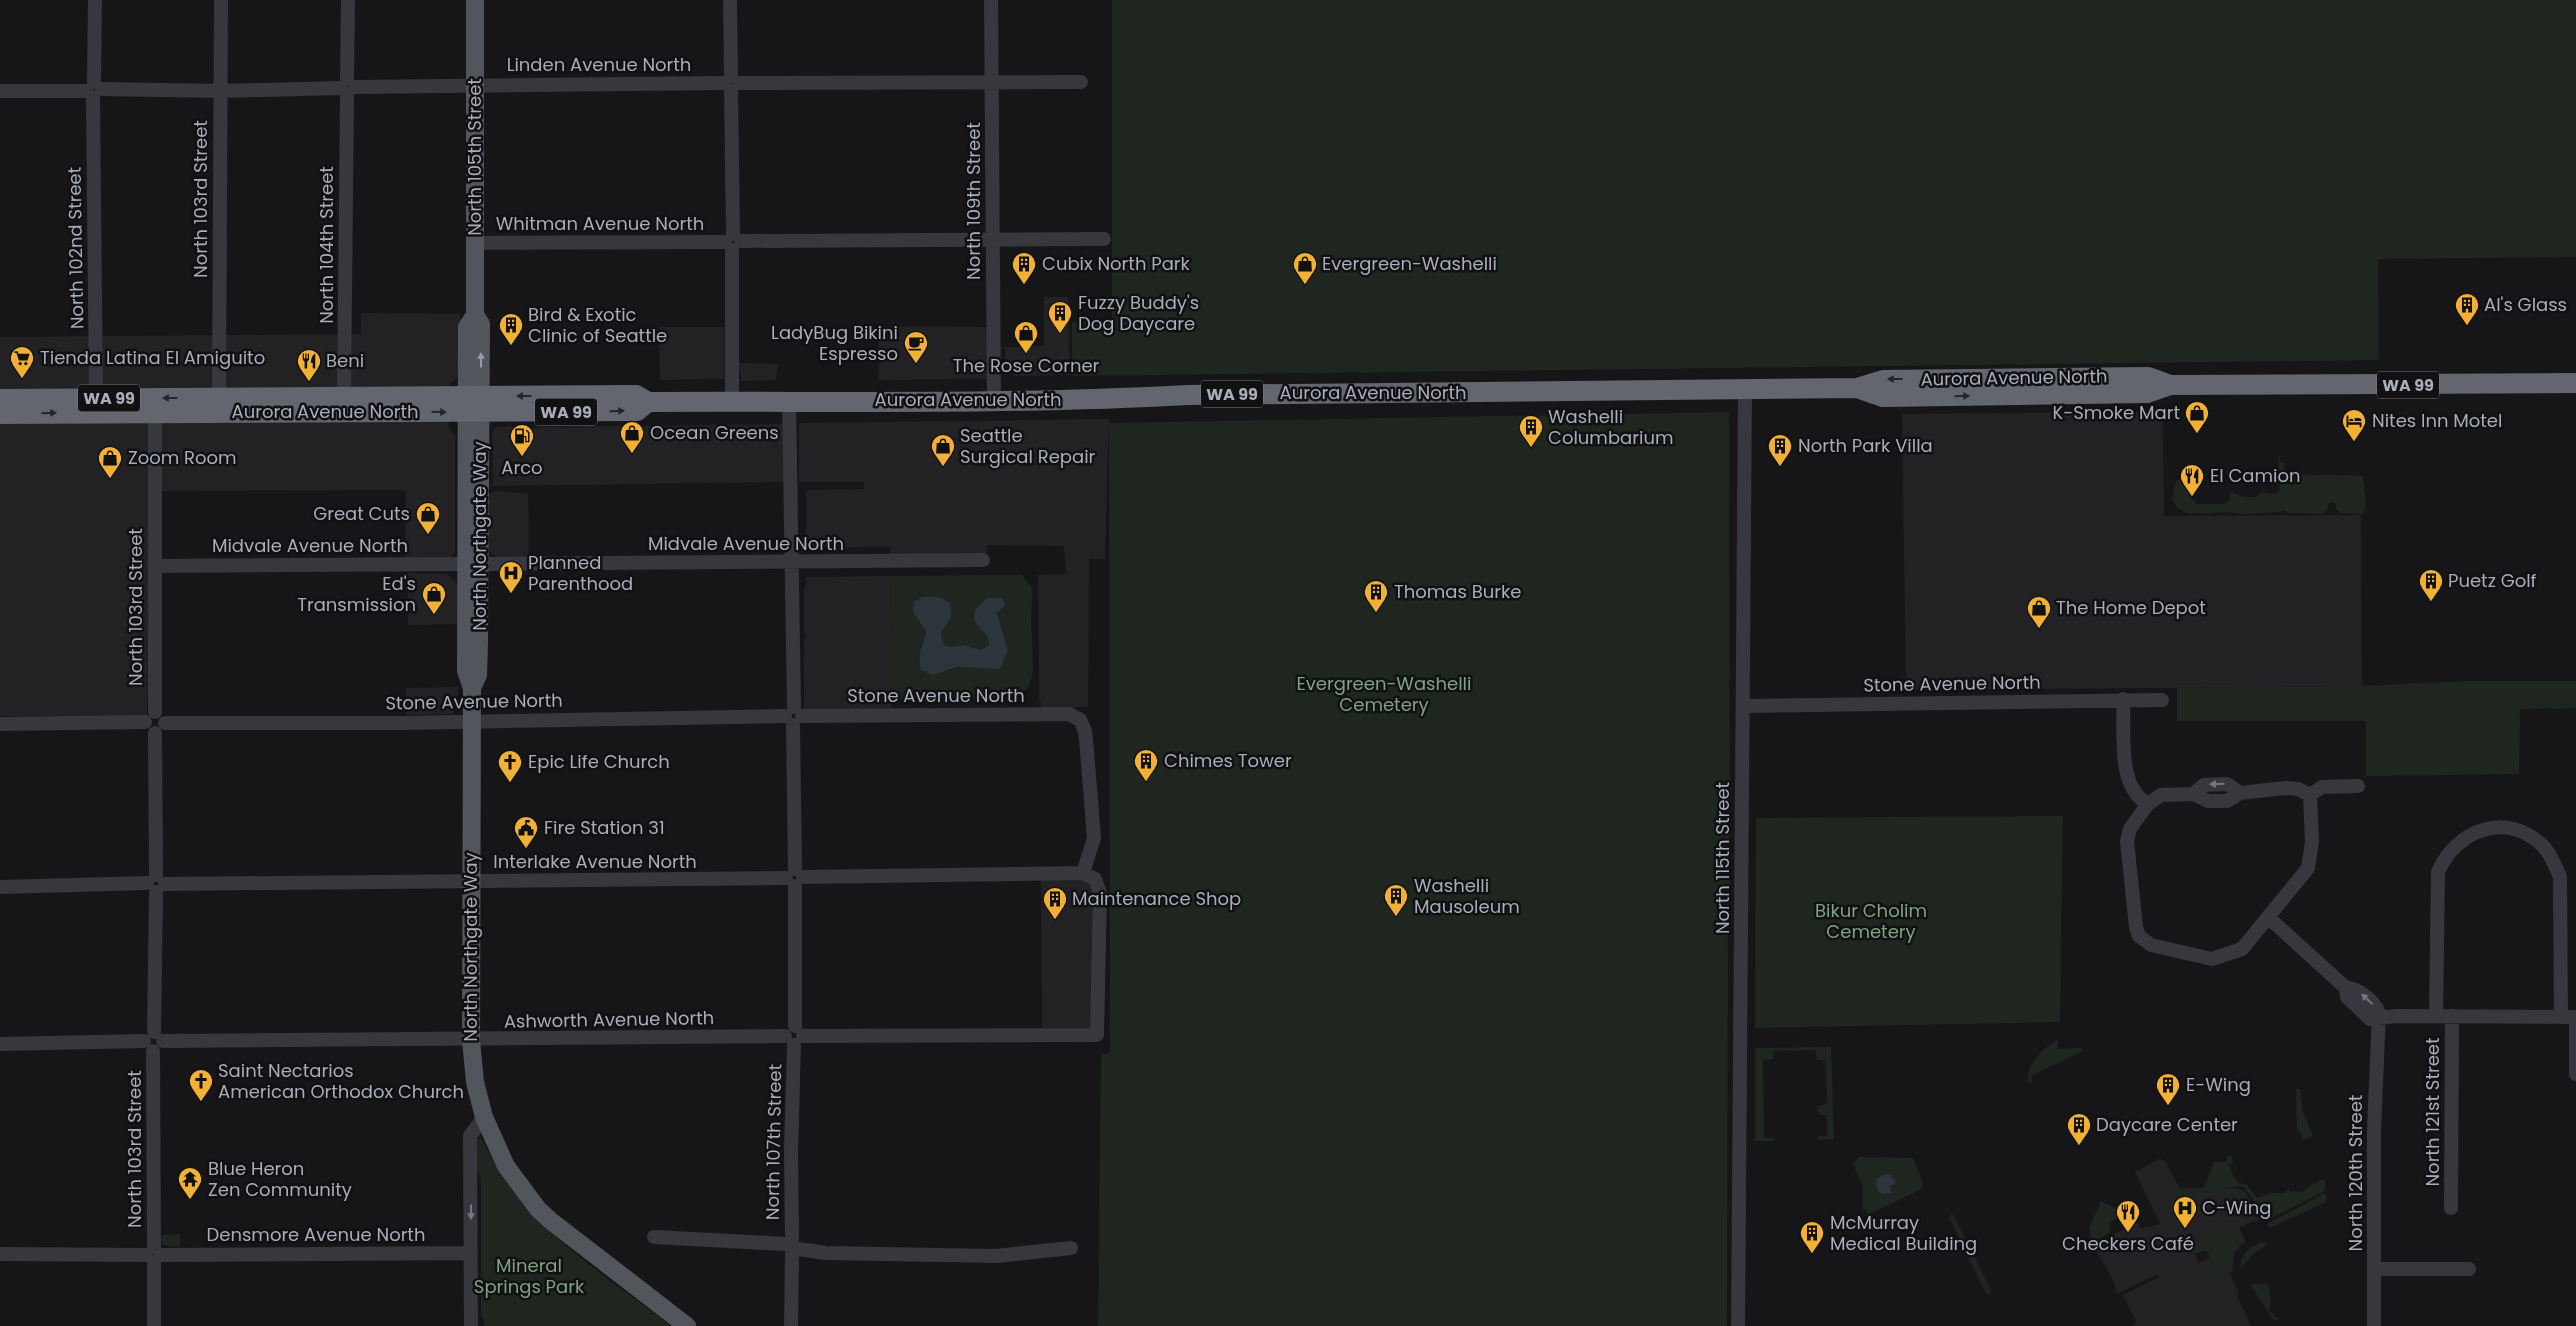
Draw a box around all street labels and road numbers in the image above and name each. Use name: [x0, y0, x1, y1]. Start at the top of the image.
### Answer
street label: Linden Avenue North: [507, 52, 691, 77]
street label: North 105th Street: [462, 78, 487, 236]
street label: North 103rd Street: [188, 120, 213, 278]
street label: North 109th Street: [961, 122, 986, 280]
street label: North 104th Street: [314, 166, 339, 324]
street label: North 102nd Street: [62, 167, 89, 329]
street label: Whitman Avenue North: [496, 211, 704, 236]
street label: Aurora Avenue North: [1920, 363, 2108, 392]
road number: WA 99: [2377, 372, 2439, 398]
road number: WA 99: [1201, 380, 1263, 408]
street label: Aurora Avenue North: [1280, 380, 1466, 405]
road number: WA 99: [78, 384, 140, 412]
street label: Aurora Avenue North: [875, 387, 1061, 412]
road number: WA 99: [535, 398, 597, 426]
street label: Aurora Avenue North: [232, 399, 418, 424]
street label: North Northgate Way: [467, 441, 492, 631]
street label: North 103rd Street: [123, 528, 148, 686]
street label: Midvale Avenue North: [648, 531, 844, 556]
street label: Midvale Avenue North: [212, 533, 408, 558]
street label: Stone Avenue North: [1863, 669, 2041, 698]
street label: Stone Avenue North: [847, 683, 1025, 708]
street label: Stone Avenue North: [385, 687, 563, 716]
street label: North 115th Street: [1710, 782, 1735, 934]
street label: Interlake Avenue North: [493, 849, 697, 874]
street label: North Northgate Way: [458, 852, 483, 1042]
street label: Ashworth Avenue North: [504, 1005, 714, 1034]
street label: North 121st Street: [2420, 1037, 2445, 1187]
street label: North 107th Street: [760, 1064, 787, 1220]
street label: North 103rd Street: [122, 1070, 147, 1228]
street label: North 120th Street: [2343, 1095, 2368, 1251]
street label: Densmore Avenue North: [207, 1222, 425, 1247]

